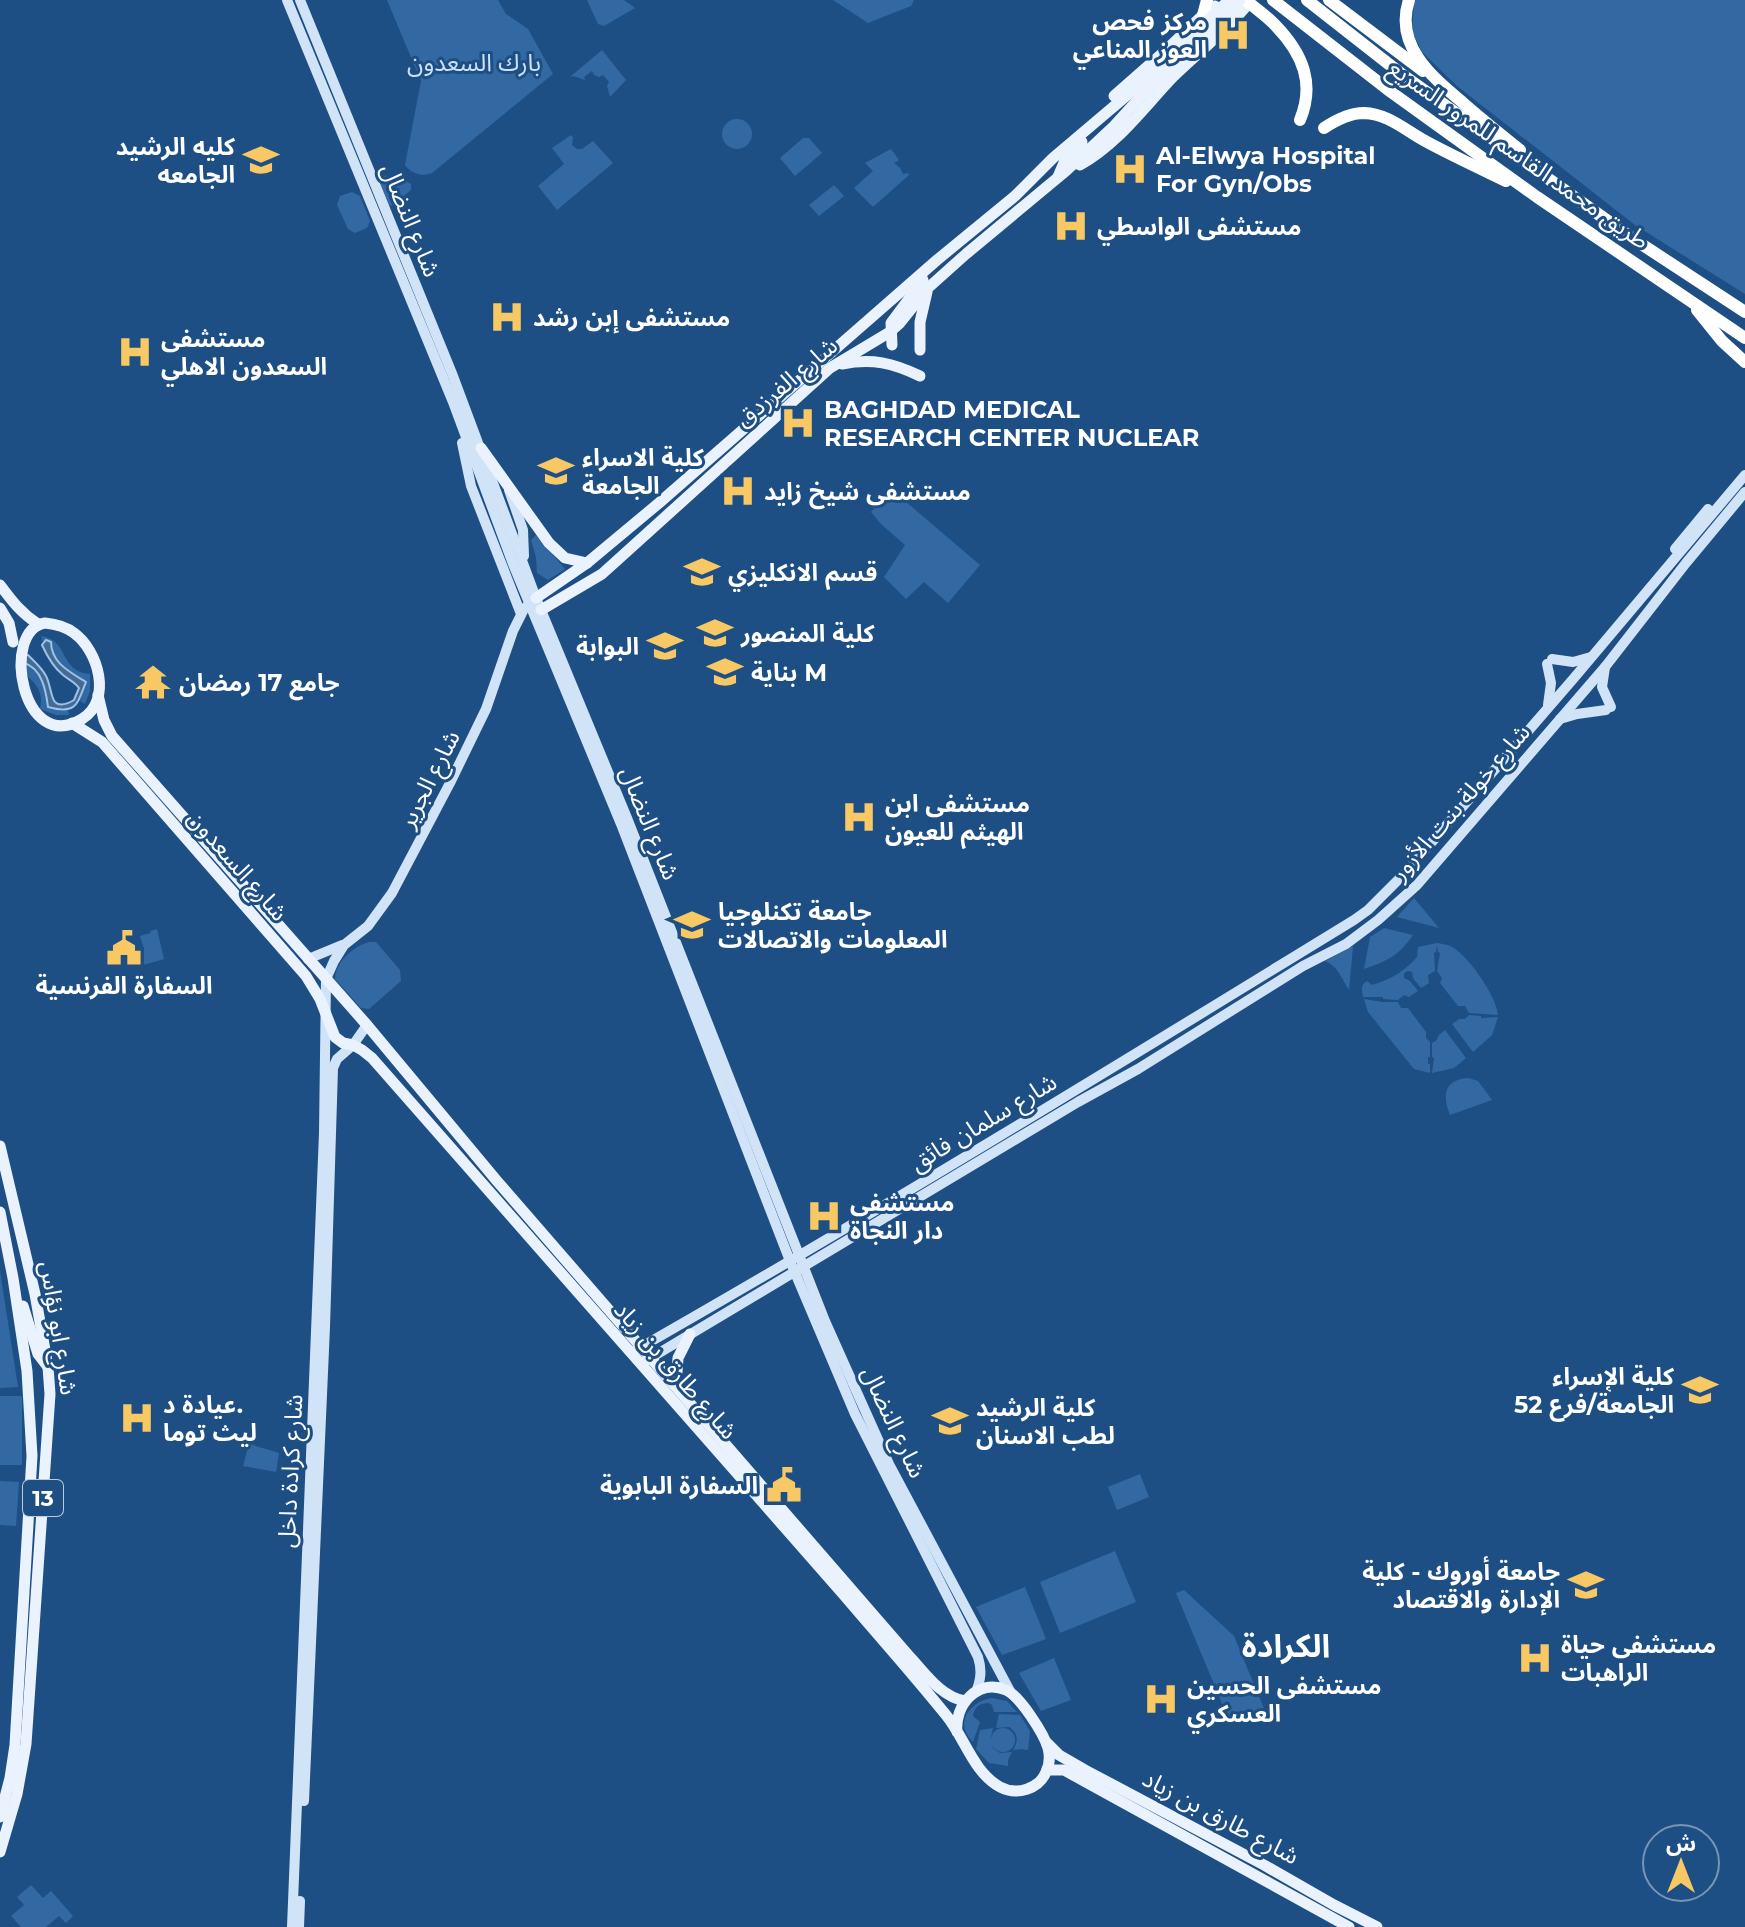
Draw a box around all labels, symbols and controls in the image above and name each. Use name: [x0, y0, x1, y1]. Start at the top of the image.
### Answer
place label: مركز فحص العوز المناعي: [1073, 7, 1207, 69]
hospital icon: مركز فحص العوز المناعي: [1214, 16, 1252, 54]
park label: بارك السعدون: [407, 48, 541, 77]
street label: طريق محمد القاسم للمرور السريع: [1381, 53, 1655, 258]
place label: كليه الرشيد الجامعه: [116, 132, 236, 189]
school or university icon: كليه الرشيد الجامعه: [242, 141, 280, 179]
place label: Al-Elwya Hospital For Gyn/Obs: [1155, 141, 1375, 198]
hospital icon: Al-Elwya Hospital For Gyn/Obs: [1111, 150, 1149, 188]
street label: شارع النضال: [372, 159, 447, 282]
hospital icon: مستشفى الواسطي: [1052, 207, 1090, 245]
place label: مستشفى الواسطي: [1097, 212, 1301, 246]
hospital icon: مستشفى إبن رشد: [488, 298, 526, 336]
place label: مستشفى إبن رشد: [533, 303, 730, 334]
place label: مستشفى السعدون الاهلي: [161, 324, 327, 386]
street label: شارع الفرزدق: [729, 331, 845, 435]
hospital icon: مستشفى السعدون الاهلي: [116, 333, 154, 371]
place label: BAGHDAD MEDICAL RESEARCH CENTER NUCLEAR: [824, 395, 1199, 452]
hospital icon: BAGHDAD MEDICAL RESEARCH CENTER NUCLEAR: [779, 404, 817, 442]
place label: كلية الاسراء الجامعة: [582, 443, 705, 500]
school or university icon: كلية الاسراء الجامعة: [537, 452, 575, 490]
hospital icon: مستشفى شيخ زايد: [719, 472, 757, 510]
place label: مستشفى شيخ زايد: [764, 477, 971, 510]
school or university icon: قسم الانكليزي: [683, 553, 721, 591]
place label: قسم الانكليزي: [728, 558, 877, 592]
school or university icon: كلية المنصور: [696, 614, 734, 652]
place label: كلية المنصور: [740, 619, 876, 648]
school or university icon: البوابة: [646, 627, 684, 665]
place label: البوابة: [576, 632, 639, 661]
school or university icon: بناية M: [706, 653, 744, 691]
place label: بناية M: [751, 658, 827, 687]
temple icon: جامع 17 رمضان: [134, 663, 172, 701]
place label: جامع 17 رمضان: [179, 668, 340, 701]
street label: شارع خولة بنت الأزور: [1383, 718, 1538, 889]
street label: شارع الجرير: [392, 725, 469, 835]
street label: شارع النضال: [611, 762, 686, 885]
place label: مستشفى ابن الهيثم للعيون: [885, 789, 1030, 849]
hospital icon: مستشفى ابن الهيثم للعيون: [840, 798, 878, 836]
street label: شارع السعدون: [180, 803, 294, 929]
place label: جامعة تكنلوجيا المعلومات والاتصالات: [718, 897, 947, 954]
school or university icon: جامعة تكنلوجيا المعلومات والاتصالات: [673, 906, 711, 944]
public building icon: السفارة الفرنسية: [105, 929, 143, 967]
place label: السفارة الفرنسية: [35, 971, 213, 1000]
street label: شارع سلمان فائق: [904, 1067, 1063, 1180]
place label: مستشفى دار النجاة: [850, 1188, 955, 1245]
hospital icon: مستشفى دار النجاة: [805, 1197, 843, 1235]
street label: شارع ابو نؤاس: [31, 1259, 84, 1398]
street label: شارع طارق بن زياد: [606, 1295, 744, 1447]
street label: شارع النضال: [853, 1362, 932, 1484]
place label: كلية الإسراء الجامعة/فرع 52: [1514, 1362, 1675, 1422]
school or university icon: كلية الإسراء الجامعة/فرع 52: [1681, 1371, 1719, 1409]
place label: عيادة د. ليث توما: [163, 1390, 257, 1447]
street label: شارع كرادة داخل: [271, 1393, 312, 1549]
place label: كلية الرشيد لطب الاسنان: [976, 1393, 1115, 1450]
hospital icon: عيادة د. ليث توما: [118, 1399, 156, 1437]
school or university icon: كلية الرشيد لطب الاسنان: [931, 1402, 969, 1440]
public building icon: السفارة البابوية: [765, 1466, 803, 1504]
place label: السفارة البابوية: [600, 1471, 758, 1500]
road number: 13: [23, 1480, 63, 1516]
place label: جامعة أوروك - كلية الإدارة والاقتصاد: [1362, 1556, 1560, 1616]
school or university icon: جامعة أوروك - كلية الإدارة والاقتصاد: [1567, 1566, 1605, 1604]
district label: الكرادة: [1242, 1626, 1330, 1665]
place label: مستشفى حياة الراهبات: [1561, 1630, 1716, 1687]
hospital icon: مستشفى حياة الراهبات: [1516, 1639, 1554, 1677]
place label: مستشفى الحسين العسكري: [1187, 1671, 1381, 1733]
hospital icon: مستشفى الحسين العسكري: [1142, 1680, 1180, 1718]
street label: شارع طارق بن زياد: [1136, 1764, 1304, 1873]
north arrow: [1641, 1823, 1721, 1903]
text: ش: [1666, 1830, 1696, 1857]

